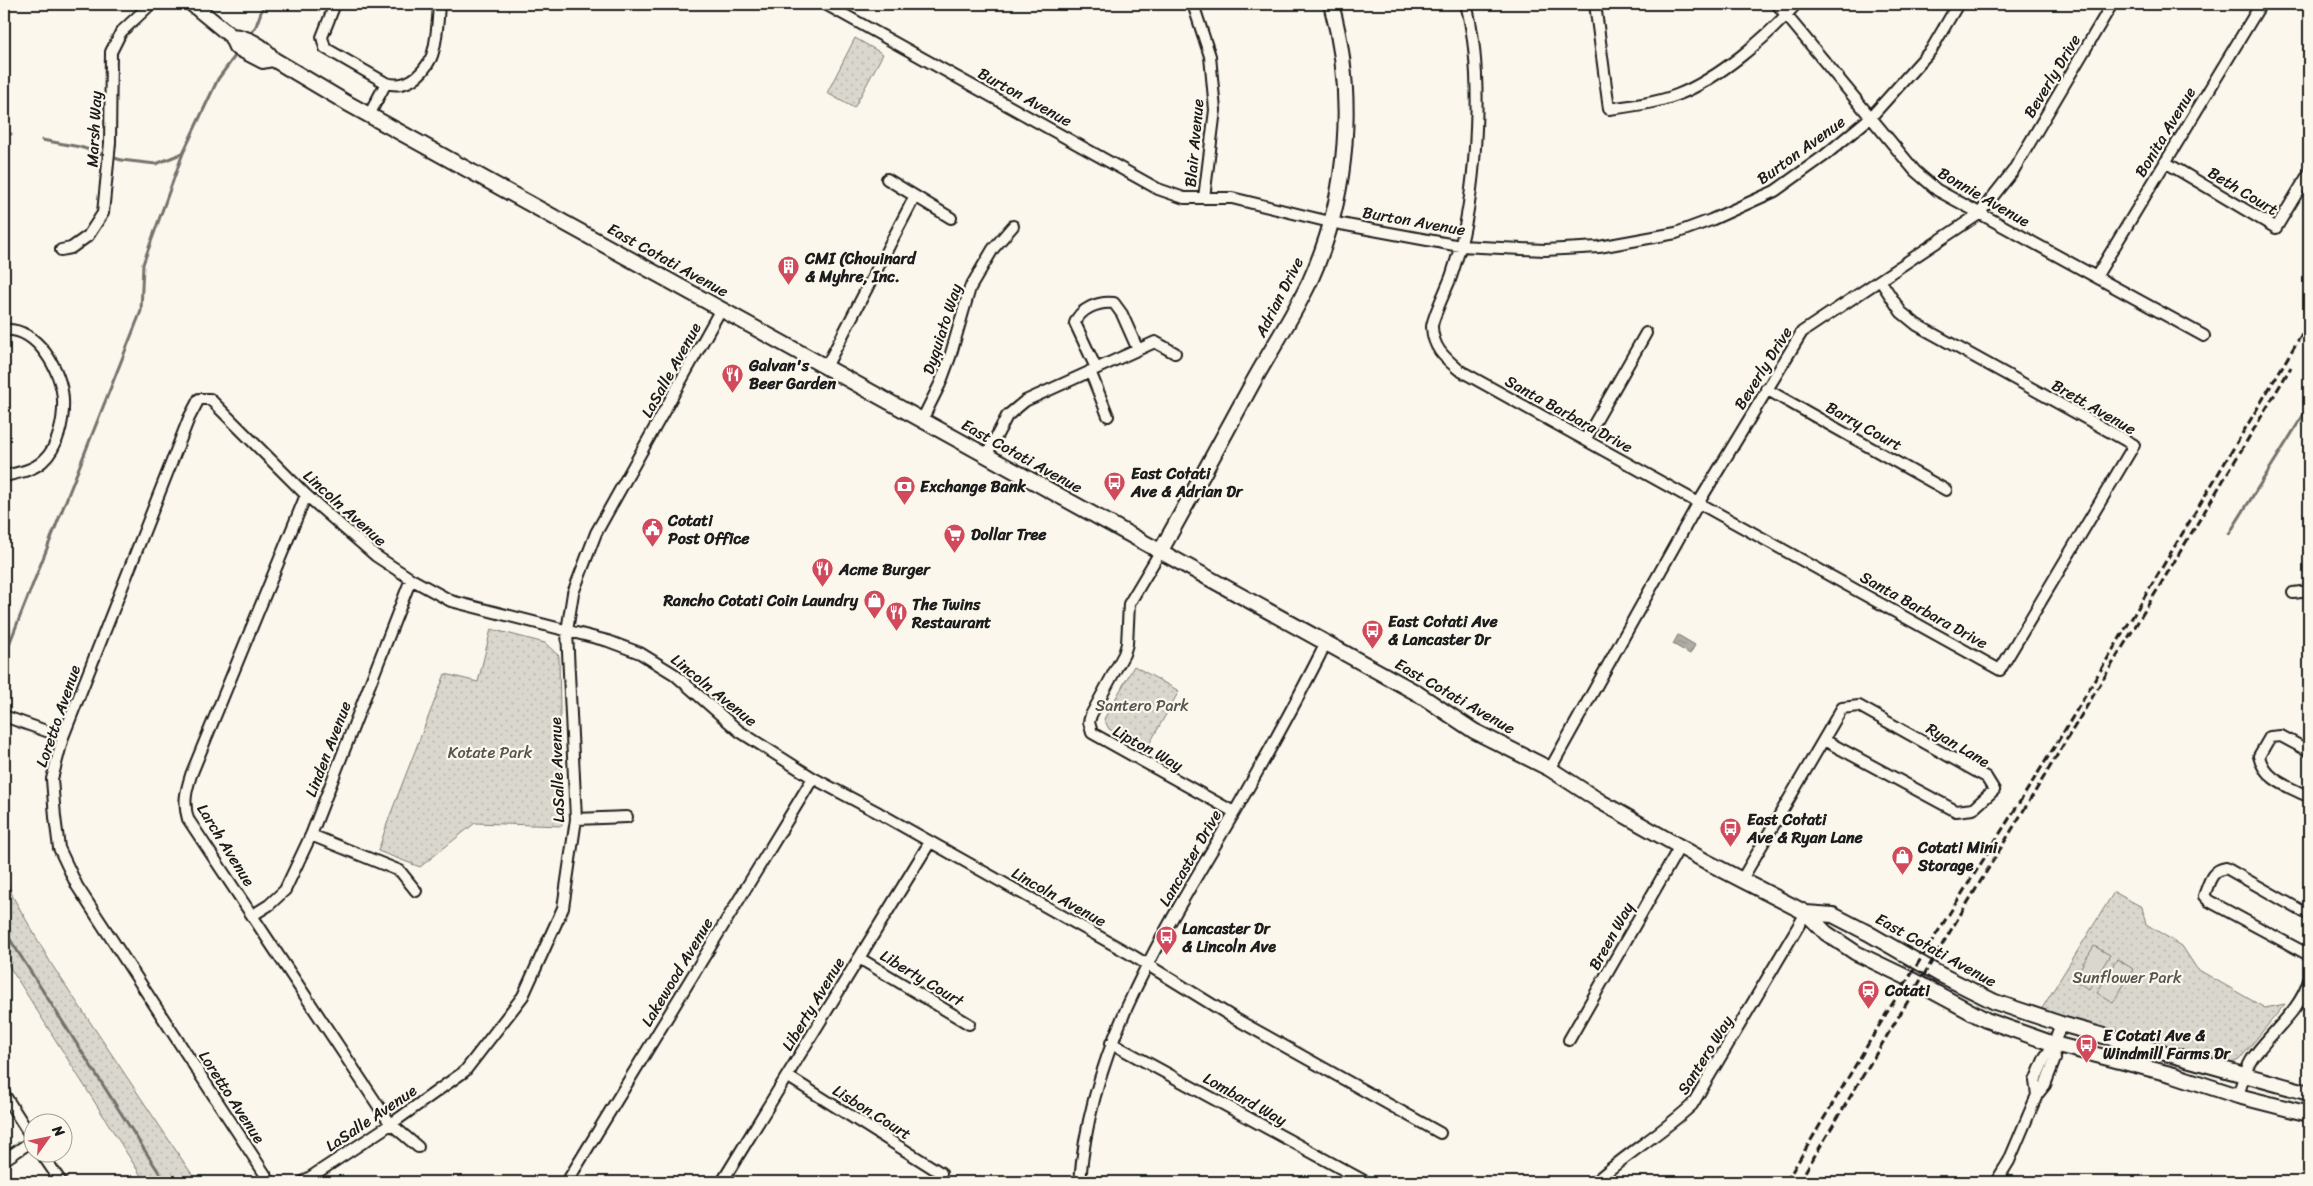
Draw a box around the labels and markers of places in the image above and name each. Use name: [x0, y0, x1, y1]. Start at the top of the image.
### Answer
place label: CMI (Chouinard & Myhre, Inc.: [804, 244, 917, 291]
building icon: CMI (Chouinard & Myhre, Inc.: [777, 255, 801, 286]
place label: Galvan's Beer Garden: [748, 351, 836, 398]
restaurant icon: Galvan's Beer Garden: [721, 362, 745, 393]
place label: East Cotati Ave & Adrian Dr: [1130, 459, 1244, 506]
bus stop icon: East Cotati Ave & Adrian Dr: [1103, 470, 1127, 501]
place label: Exchange Bank: [920, 472, 1026, 501]
bank icon: Exchange Bank: [892, 474, 916, 505]
place label: Cotati Post Office: [667, 506, 750, 553]
public building icon: Cotati Post Office: [640, 517, 664, 548]
place label: Dollar Tree: [971, 520, 1047, 549]
supermarket icon: Dollar Tree: [943, 522, 967, 553]
place label: Acme Burger: [838, 555, 931, 584]
restaurant icon: Acme Burger: [811, 557, 835, 588]
place label: Rancho Cotati Coin Laundry: [662, 586, 859, 615]
shop icon: Rancho Cotati Coin Laundry: [862, 588, 886, 619]
place label: The Twins Restaurant: [911, 590, 991, 637]
restaurant icon: The Twins Restaurant: [884, 601, 908, 632]
place label: East Cotati Ave & Lancaster Dr: [1388, 607, 1499, 654]
bus stop icon: East Cotati Ave & Lancaster Dr: [1360, 618, 1384, 649]
place label: East Cotati Ave & Ryan Lane: [1746, 805, 1864, 852]
bus stop icon: East Cotati Ave & Ryan Lane: [1719, 816, 1743, 847]
place label: Cotati Mini Storage: [1917, 833, 1999, 880]
shop icon: Cotati Mini Storage: [1890, 844, 1914, 875]
place label: Lancaster Dr & Lincoln Ave: [1182, 914, 1276, 961]
bus stop icon: Lancaster Dr & Lincoln Ave: [1154, 925, 1178, 956]
station icon: Cotati: [1857, 978, 1881, 1009]
place label: Cotati: [1885, 980, 1930, 1000]
place label: E Cotati Ave & Windmill Farms Dr: [2103, 1021, 2231, 1068]
bus stop icon: E Cotati Ave & Windmill Farms Dr: [2075, 1032, 2099, 1063]

